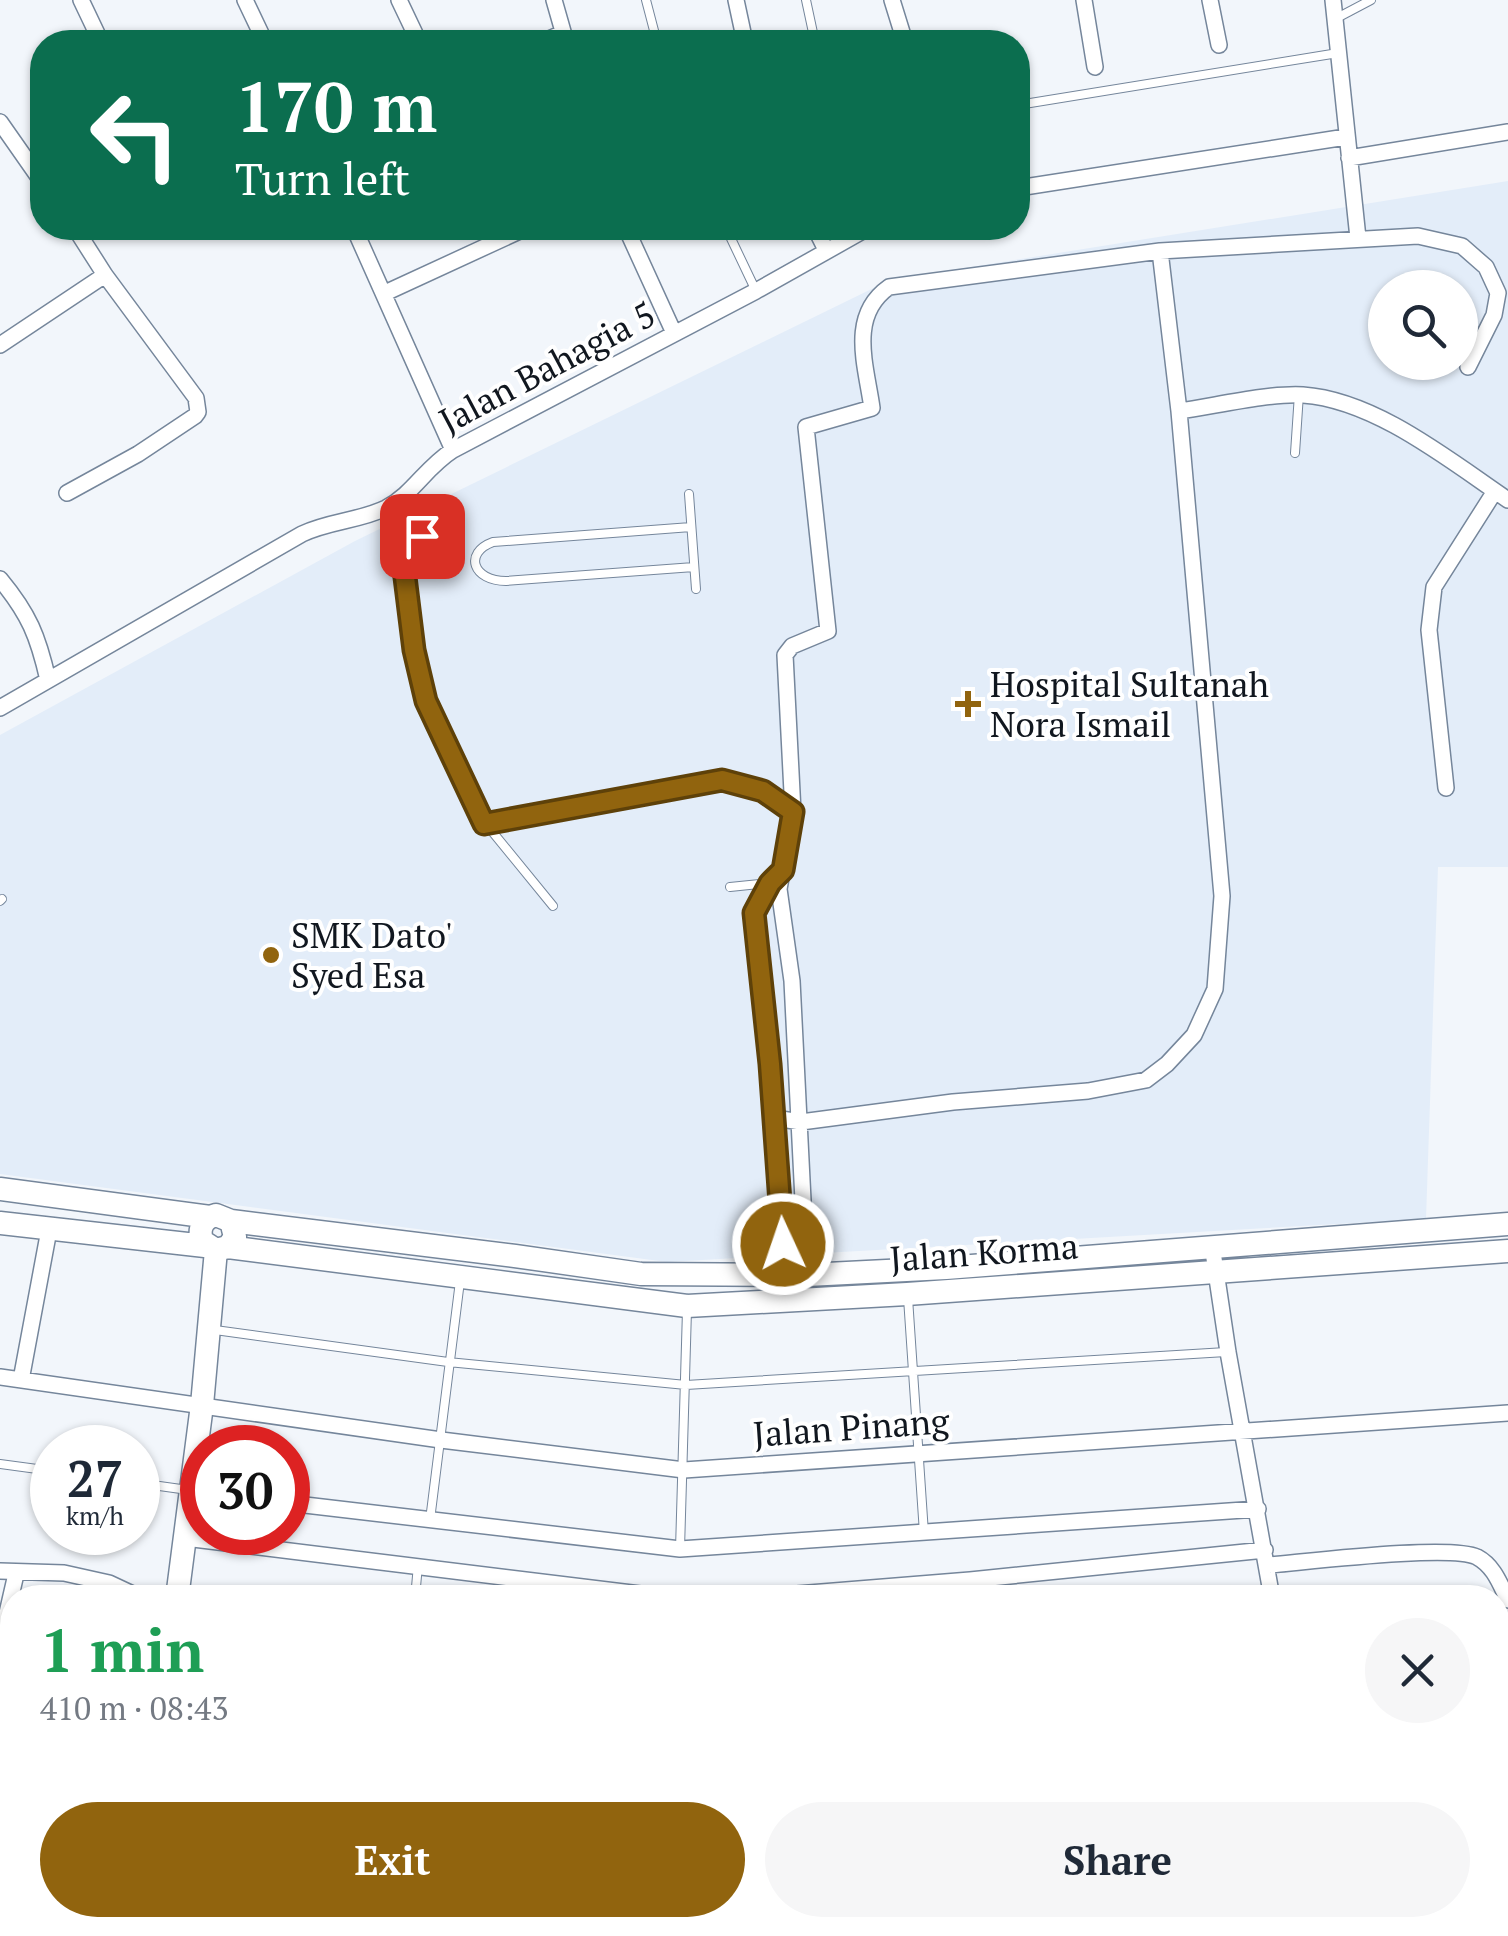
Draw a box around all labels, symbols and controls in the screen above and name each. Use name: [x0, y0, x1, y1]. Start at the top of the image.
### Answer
text: 170 m: [235, 59, 437, 152]
icon: left: [70, 70, 200, 200]
text: Turn left: [235, 148, 410, 208]
map controls: [1368, 270, 1478, 380]
button: search: [1368, 270, 1478, 380]
street label: Jalan Bahagia 5: [431, 291, 663, 443]
pin: [380, 494, 465, 579]
icon: arrive: [395, 509, 450, 564]
place label: Hospital Sultanah Nora Ismail: [990, 661, 1269, 747]
marker: Hospital Sultanah Nora Ismail: [955, 691, 981, 717]
place label: SMK Dato' Syed Esa: [291, 912, 452, 998]
marker: SMK Dato' Syed Esa: [260, 944, 282, 966]
position arrow: [731, 1192, 835, 1296]
street label: Jalan Korma: [888, 1222, 1080, 1282]
street label: Jalan Pinang: [752, 1397, 951, 1457]
speed limit sign: 30: [180, 1425, 310, 1555]
text: 27: [67, 1445, 123, 1511]
text: km/h: [66, 1499, 124, 1532]
text: 1 min: [40, 1610, 204, 1689]
button: close: [1365, 1618, 1470, 1723]
text: 410 m · 08:43: [40, 1687, 228, 1729]
button: Exit: [40, 1802, 745, 1917]
button: Share: [765, 1802, 1470, 1917]

